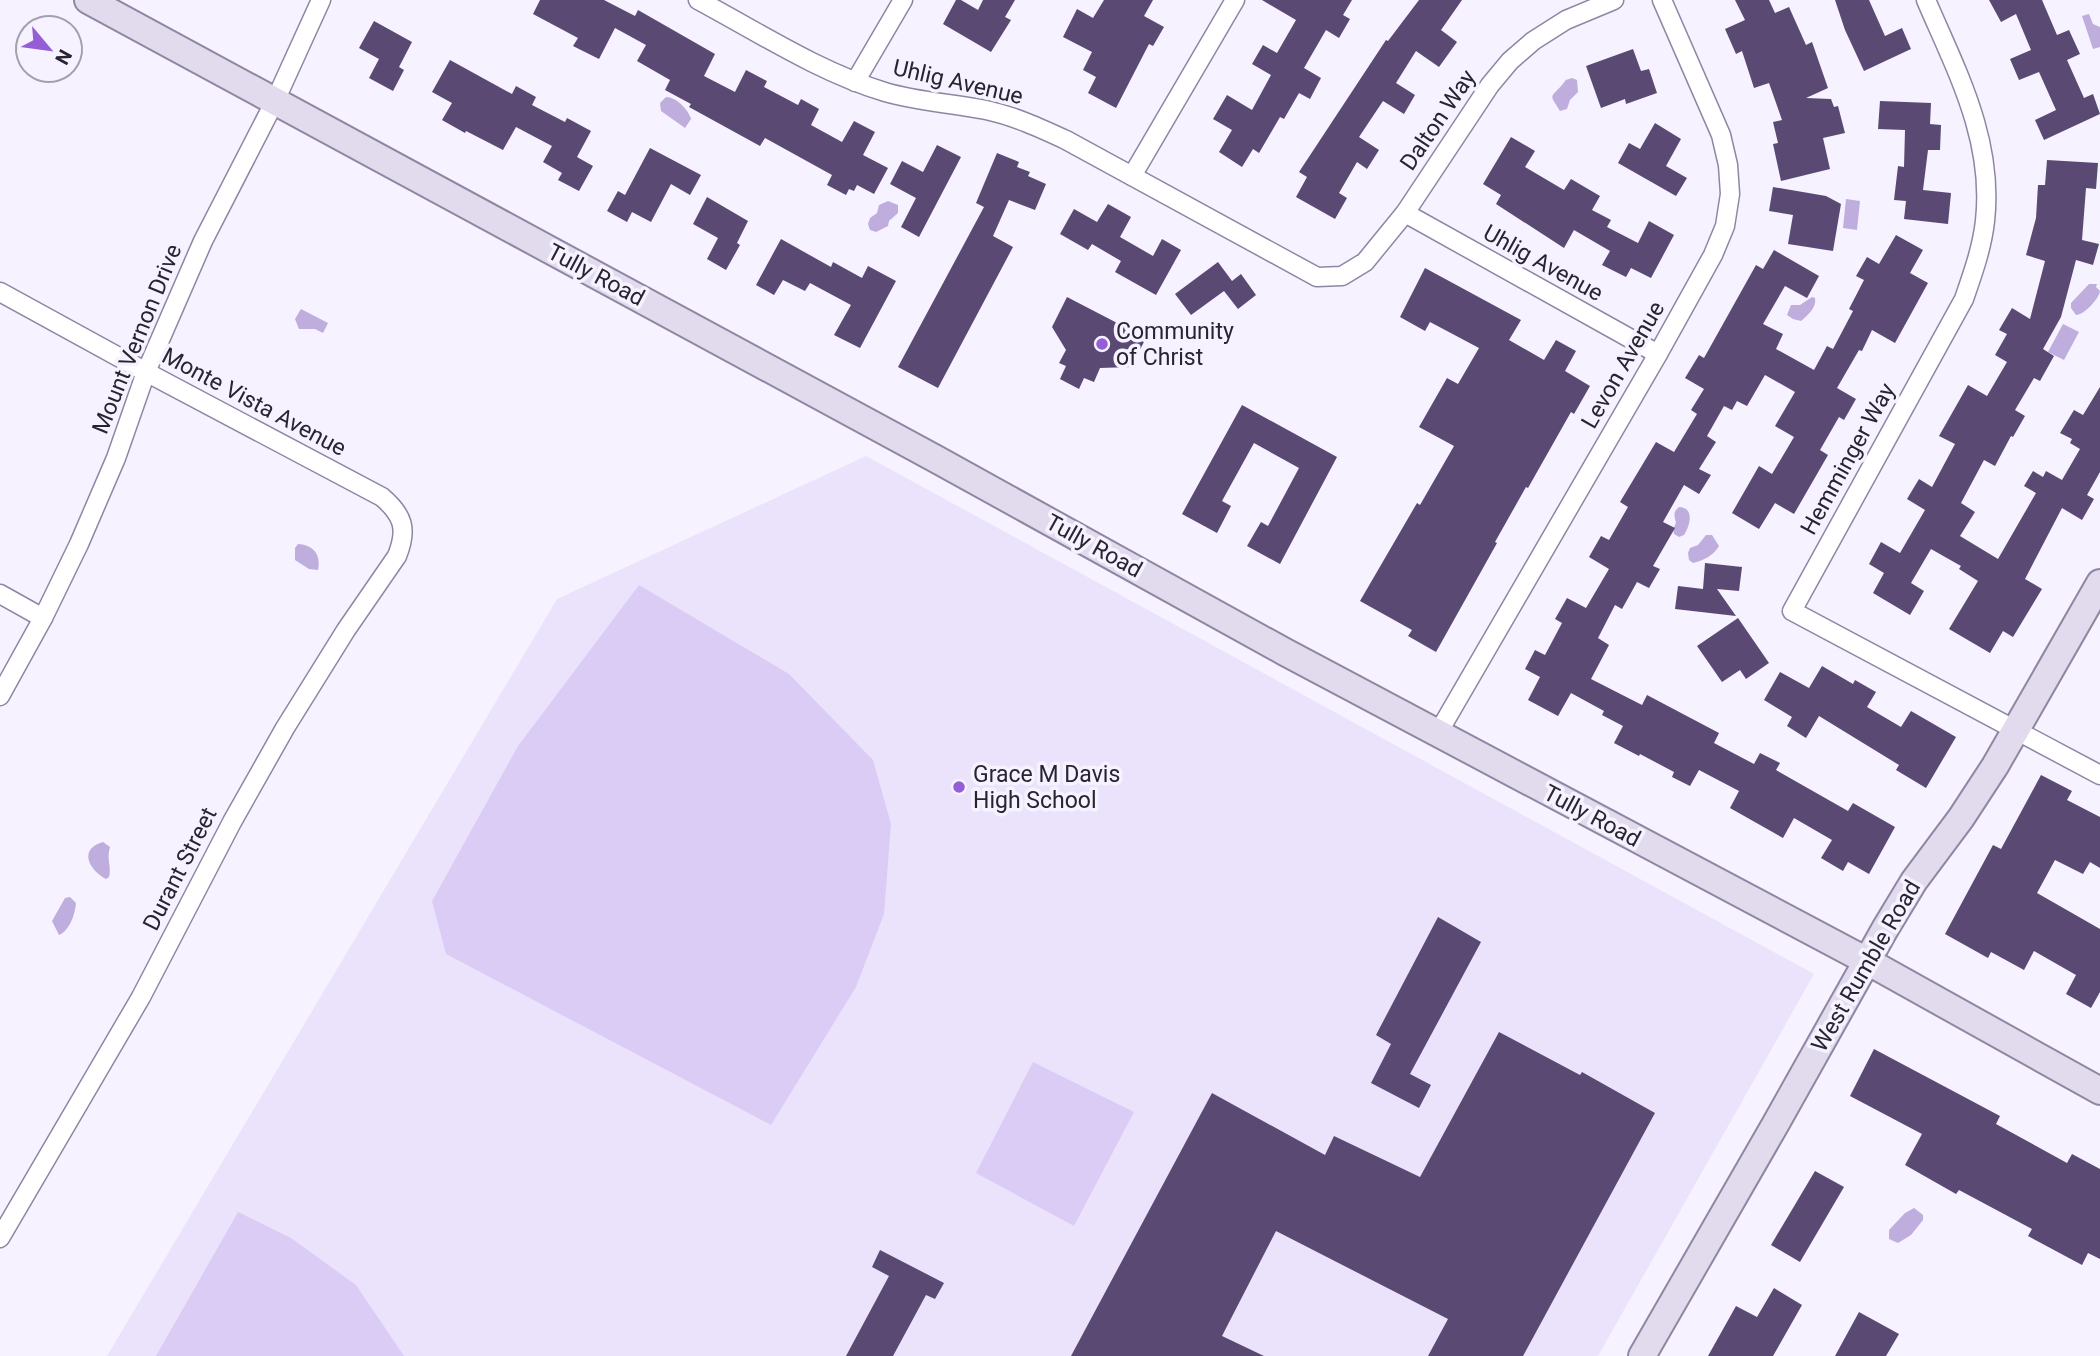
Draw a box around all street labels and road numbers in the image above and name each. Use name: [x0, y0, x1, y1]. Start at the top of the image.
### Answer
street label: Uhlig Avenue: [890, 54, 1026, 110]
street label: Dalton Way: [1395, 65, 1481, 175]
street label: Uhlig Avenue: [1478, 219, 1608, 307]
street label: Tully Road: [543, 238, 649, 312]
street label: Mount Vernon Drive: [87, 240, 187, 438]
street label: Levon Avenue: [1576, 297, 1670, 433]
street label: Monte Vista Avenue: [157, 342, 351, 462]
street label: Hemminger Way: [1795, 378, 1901, 539]
street label: Tully Road: [1041, 509, 1147, 583]
street label: Tully Road: [1539, 779, 1645, 853]
street label: Durant Street: [137, 803, 223, 935]
street label: West Rumble Road: [1806, 875, 1926, 1057]

